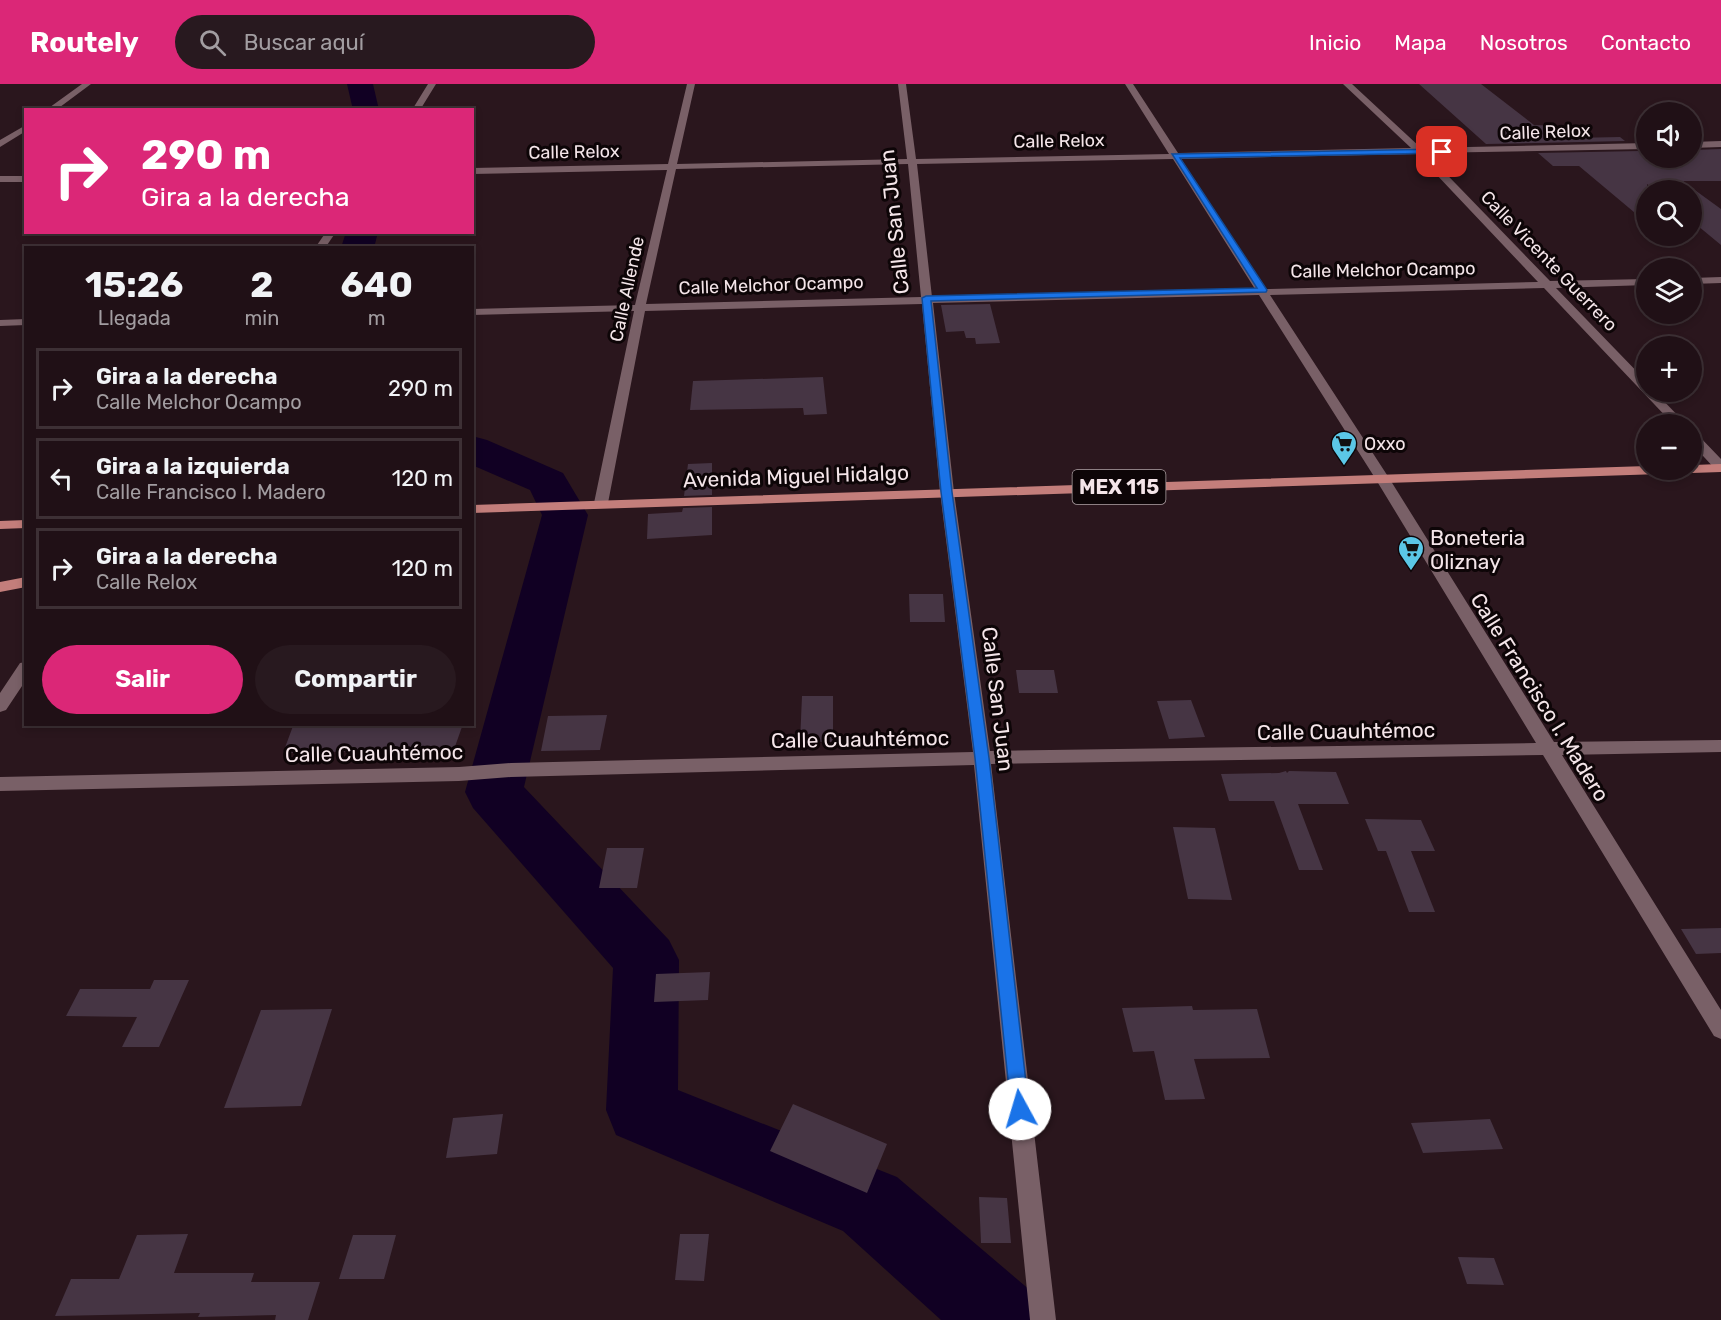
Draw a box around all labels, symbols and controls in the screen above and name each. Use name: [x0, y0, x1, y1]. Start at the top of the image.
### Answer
search box: [175, 15, 595, 69]
text: Routely: [30, 26, 139, 59]
icon: search: [196, 26, 229, 59]
text: Buscar aquí: [244, 29, 364, 56]
text: Inicio: [1309, 30, 1361, 55]
text: Mapa: [1394, 30, 1447, 55]
text: Nosotros: [1480, 30, 1568, 55]
text: Contacto: [1601, 30, 1691, 55]
map controls: [1636, 102, 1702, 480]
button: sound: [1636, 102, 1702, 168]
street label: Calle Relox: [1499, 119, 1591, 145]
pin: [1416, 126, 1467, 177]
street label: Calle Relox: [1013, 129, 1105, 153]
text: 290 m: [141, 130, 271, 180]
icon: right: [42, 132, 120, 210]
icon: arrive: [1425, 135, 1458, 168]
street label: Calle Relox: [528, 140, 620, 164]
street label: Calle San Juan: [874, 148, 914, 296]
button: search: [1636, 180, 1702, 246]
text: Gira a la derecha: [141, 181, 350, 213]
street label: Calle Vicente Guerrero: [1476, 186, 1622, 336]
street label: Calle Allende: [605, 234, 649, 344]
street label: Calle Melchor Ocampo: [1290, 257, 1476, 283]
button: layers: [1636, 258, 1702, 324]
text: 15:26: [85, 263, 184, 306]
text: 2: [250, 263, 274, 306]
text: 640: [340, 263, 413, 306]
street label: Calle Melchor Ocampo: [678, 271, 864, 299]
text: Llegada: [98, 306, 171, 330]
text: min: [245, 306, 279, 330]
text: m: [368, 306, 386, 330]
button: +: [1636, 336, 1702, 402]
text: Gira a la derecha: [96, 363, 277, 390]
icon: right: [45, 372, 78, 405]
text: 290 m: [388, 375, 453, 402]
text: Calle Melchor Ocampo: [96, 390, 302, 414]
button: −: [1636, 414, 1702, 480]
supermarket icon: Oxxo: [1329, 429, 1359, 467]
place label: Oxxo: [1364, 433, 1406, 455]
text: Gira a la izquierda: [96, 453, 290, 480]
street label: Avenida Miguel Hidalgo: [682, 460, 910, 492]
icon: left: [45, 462, 78, 495]
text: 120 m: [392, 465, 453, 492]
road number: MEX 115: [1072, 470, 1166, 504]
text: Calle Francisco I. Madero: [96, 480, 326, 504]
place label: Boneteria Oliznay: [1430, 525, 1525, 574]
supermarket icon: Boneteria Oliznay: [1396, 534, 1426, 572]
text: Gira a la derecha: [96, 543, 277, 570]
icon: right: [45, 552, 78, 585]
text: 120 m: [392, 555, 453, 582]
text: Calle Relox: [96, 570, 197, 594]
street label: Calle Francisco I. Madero: [1465, 588, 1615, 806]
street label: Calle San Juan: [977, 625, 1019, 773]
button: Salir: [42, 645, 243, 714]
button: Compartir: [255, 645, 456, 714]
street label: Calle Cuauhtémoc: [1257, 717, 1435, 745]
street label: Calle Cuauhtémoc: [771, 725, 949, 753]
street label: Calle Cuauhtémoc: [285, 739, 463, 767]
position arrow: [988, 1077, 1052, 1141]

